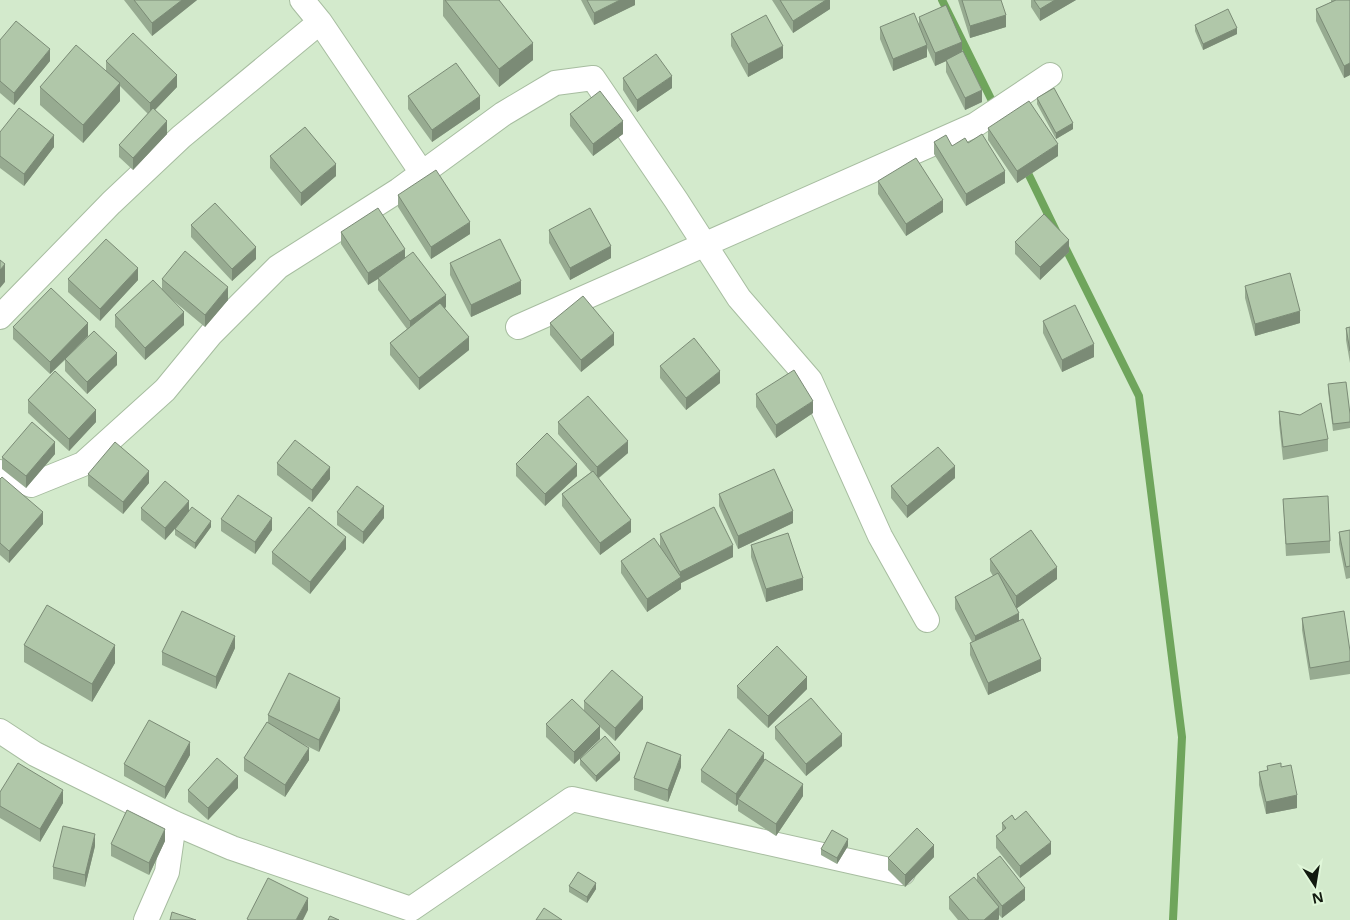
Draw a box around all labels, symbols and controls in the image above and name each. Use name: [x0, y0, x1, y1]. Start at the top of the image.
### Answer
north arrow: [1290, 860, 1340, 910]
text: N: [1310, 888, 1325, 909]

